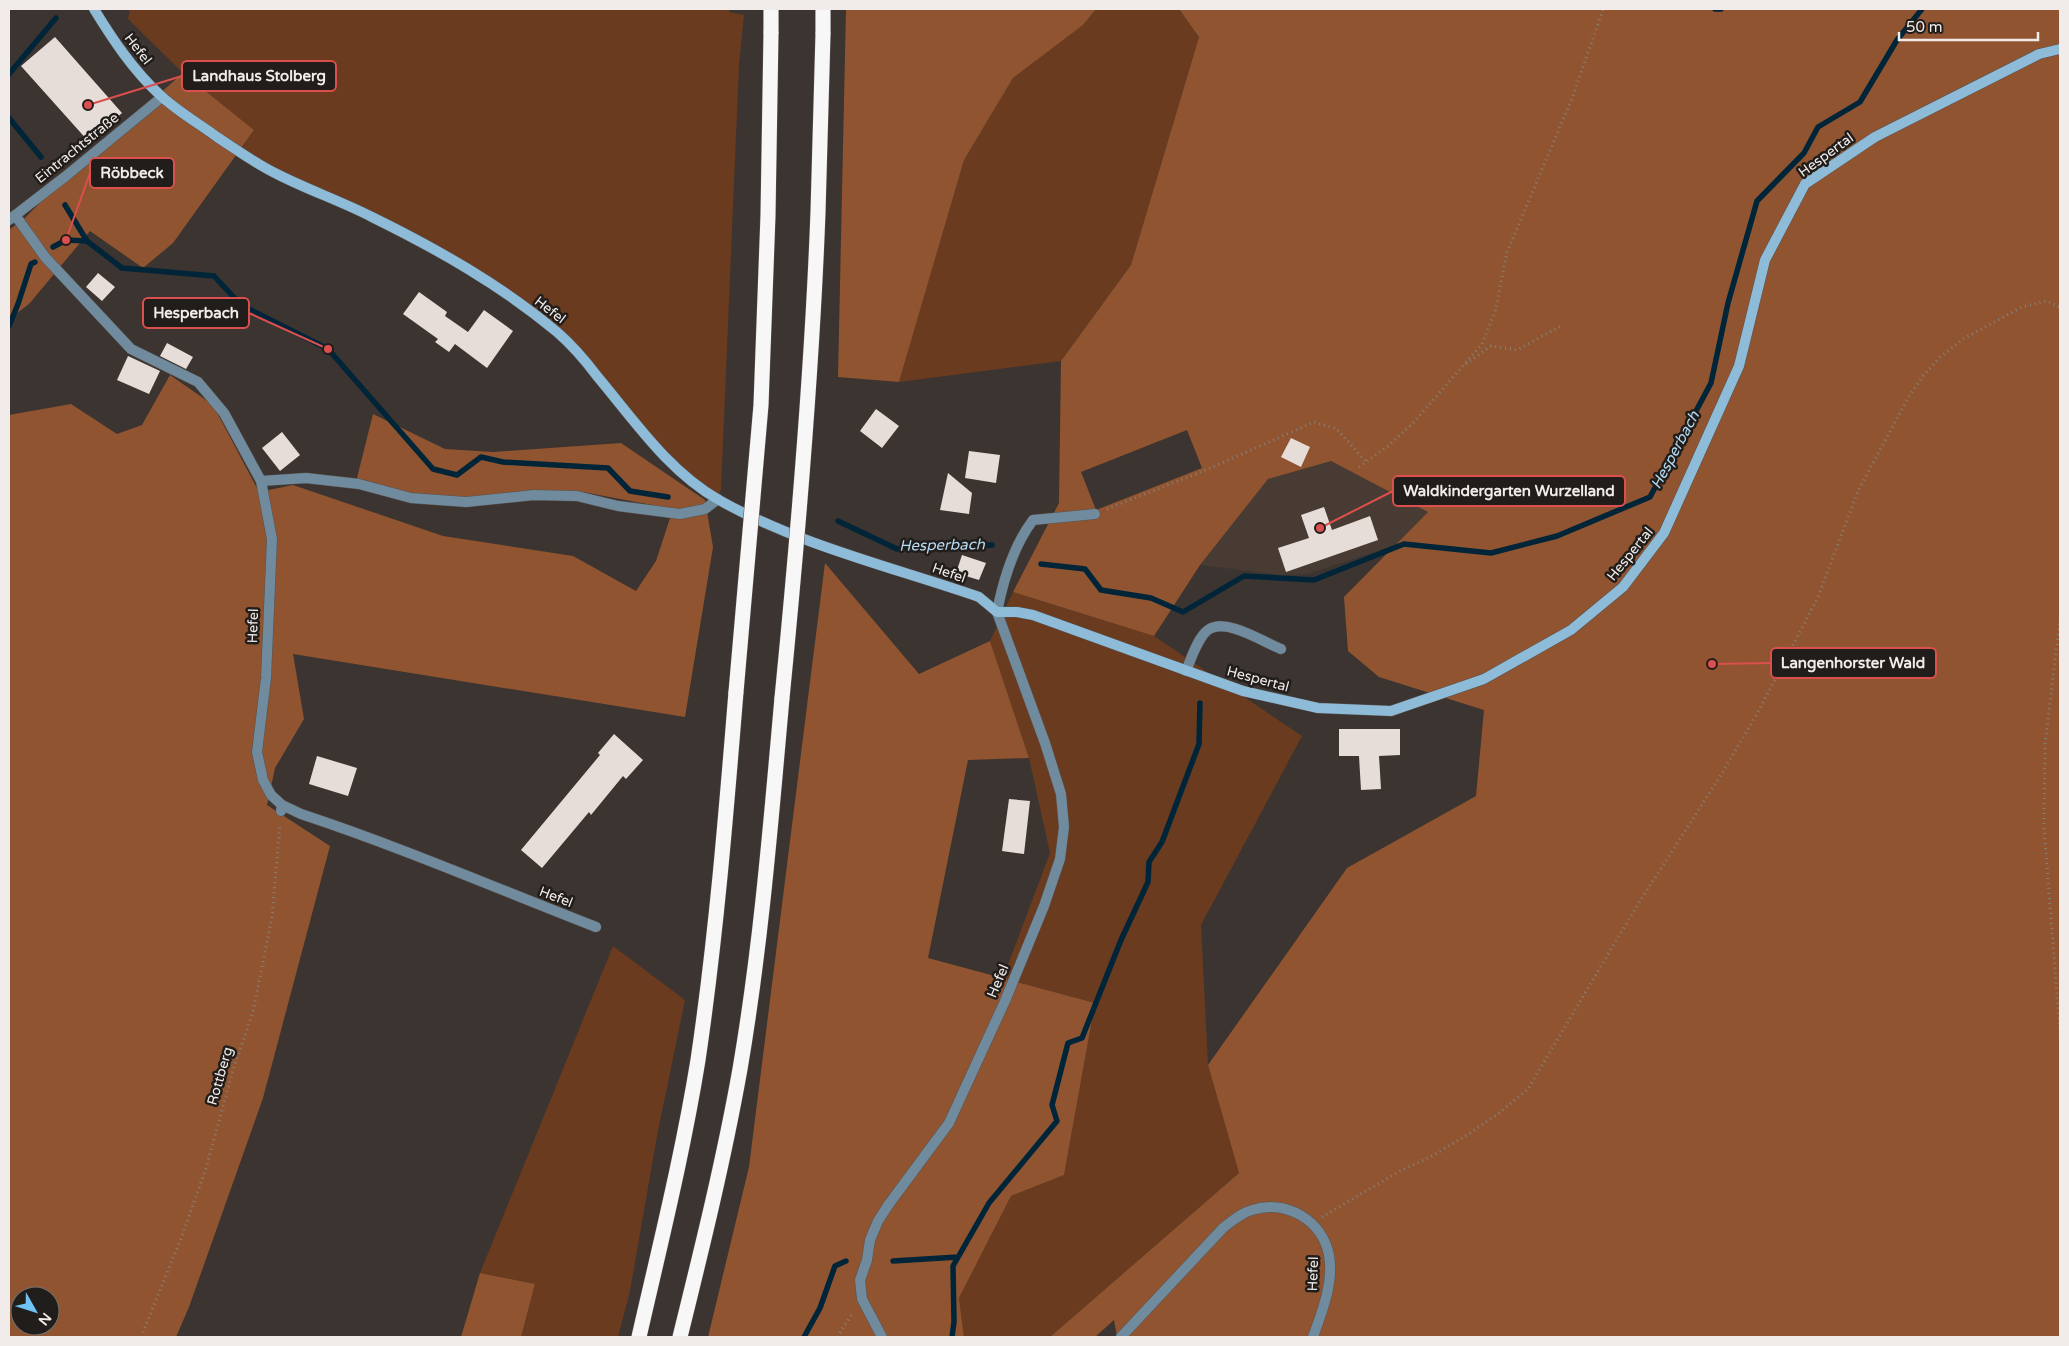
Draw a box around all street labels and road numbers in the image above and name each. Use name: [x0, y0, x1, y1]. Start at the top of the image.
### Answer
street label: Hefel: [121, 30, 155, 68]
street label: Eintrachtstraße: [32, 109, 122, 187]
street label: Hespertal: [1795, 129, 1857, 181]
street label: Hefel: [531, 293, 569, 327]
street label: Hespertal: [1603, 524, 1657, 584]
street label: Hefel: [930, 559, 968, 587]
street label: Hefel: [244, 608, 262, 644]
street label: Hespertal: [1225, 663, 1291, 695]
street label: Hefel: [537, 883, 575, 911]
street label: Hefel: [983, 962, 1013, 1000]
street label: Rottberg: [204, 1045, 236, 1107]
street label: Hefel: [1304, 1256, 1322, 1292]

